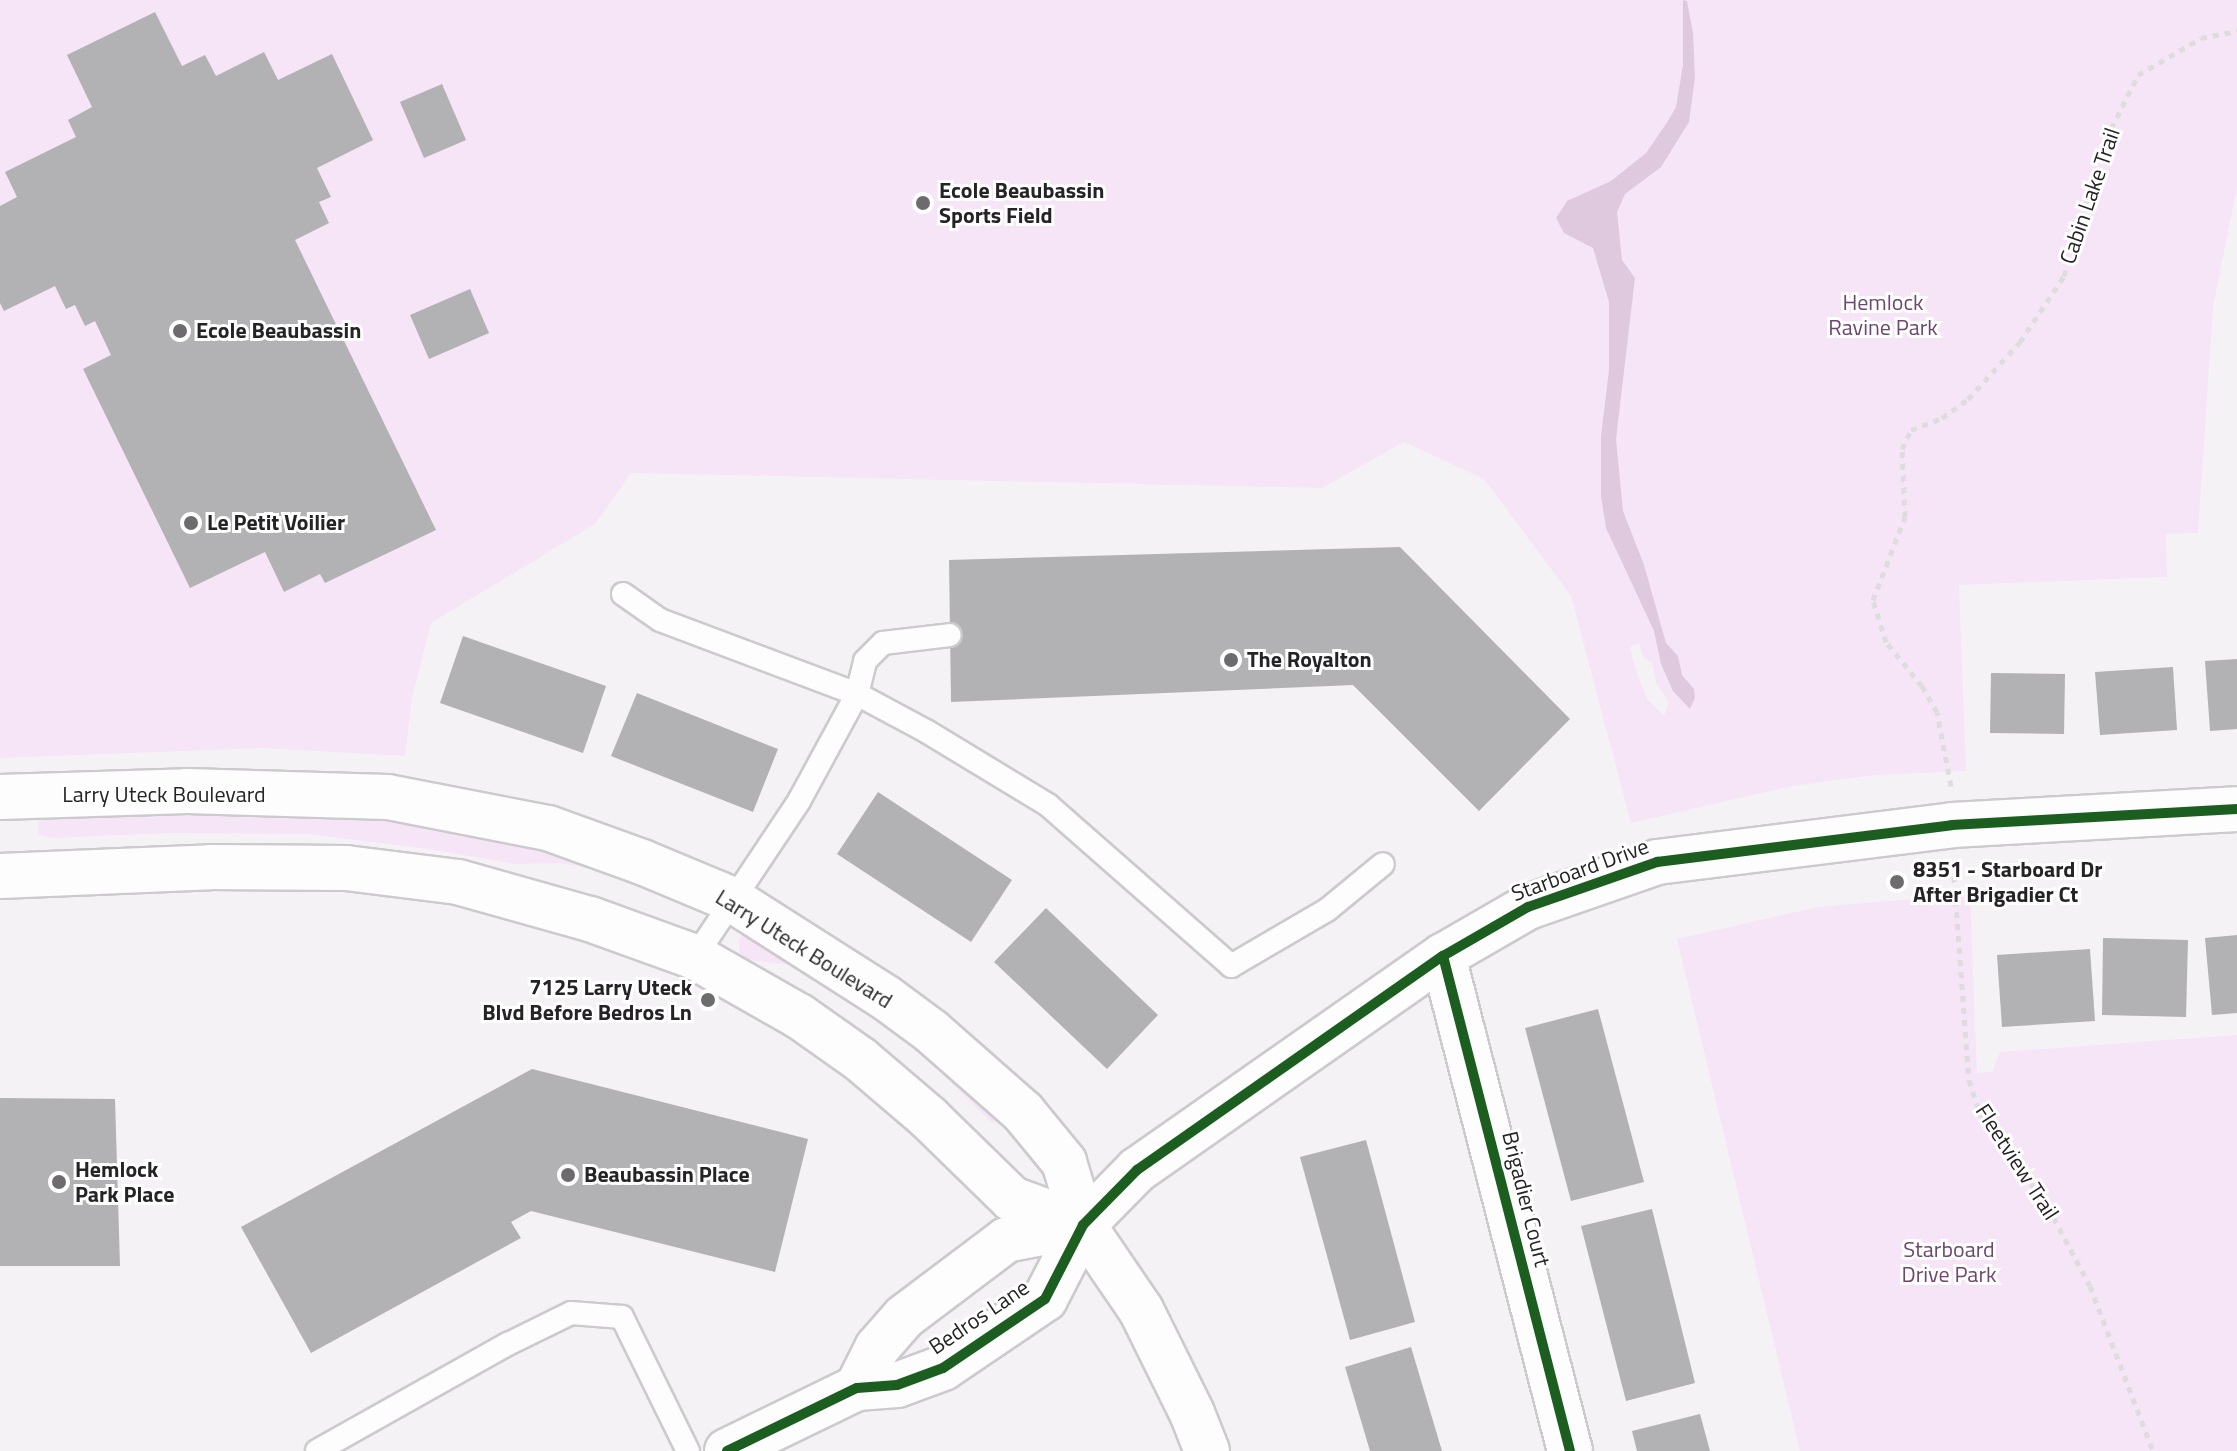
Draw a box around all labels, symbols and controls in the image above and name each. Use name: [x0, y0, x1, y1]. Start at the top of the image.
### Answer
street label: Cabin Lake Trail: [2054, 125, 2126, 267]
place label: Ecole Beaubassin Sports Field: [939, 177, 1104, 228]
marker: Ecole Beaubassin Sports Field: [914, 194, 932, 212]
park label: Hemlock Ravine Park: [1828, 289, 1938, 340]
place label: Ecole Beaubassin: [196, 318, 361, 344]
marker: Ecole Beaubassin: [171, 322, 189, 340]
place label: Le Petit Voilier: [207, 510, 345, 536]
marker: Le Petit Voilier: [182, 514, 200, 532]
place label: The Royalton: [1247, 647, 1372, 673]
marker: The Royalton: [1222, 651, 1240, 669]
street label: Larry Uteck Boulevard: [62, 782, 266, 808]
street label: Starboard Drive: [1508, 833, 1652, 907]
place label: 8351 - Starboard Dr After Brigadier Ct: [1913, 856, 2102, 908]
marker: 8351 - Starboard Dr After Brigadier Ct: [1888, 873, 1906, 891]
street label: Larry Uteck Boulevard: [711, 884, 897, 1014]
place label: 7125 Larry Uteck Blvd Before Bedros Ln: [482, 974, 692, 1026]
marker: 7125 Larry Uteck Blvd Before Bedros Ln: [699, 991, 717, 1009]
street label: Fleetview Trail: [1970, 1099, 2064, 1225]
street label: Brigadier Court: [1496, 1129, 1556, 1269]
place label: Hemlock Park Place: [75, 1156, 175, 1208]
place label: Beaubassin Place: [584, 1162, 750, 1188]
marker: Beaubassin Place: [559, 1166, 577, 1184]
marker: Hemlock Park Place: [50, 1173, 68, 1191]
park label: Starboard Drive Park: [1901, 1236, 1997, 1288]
street label: Bedros Lane: [924, 1274, 1034, 1360]

